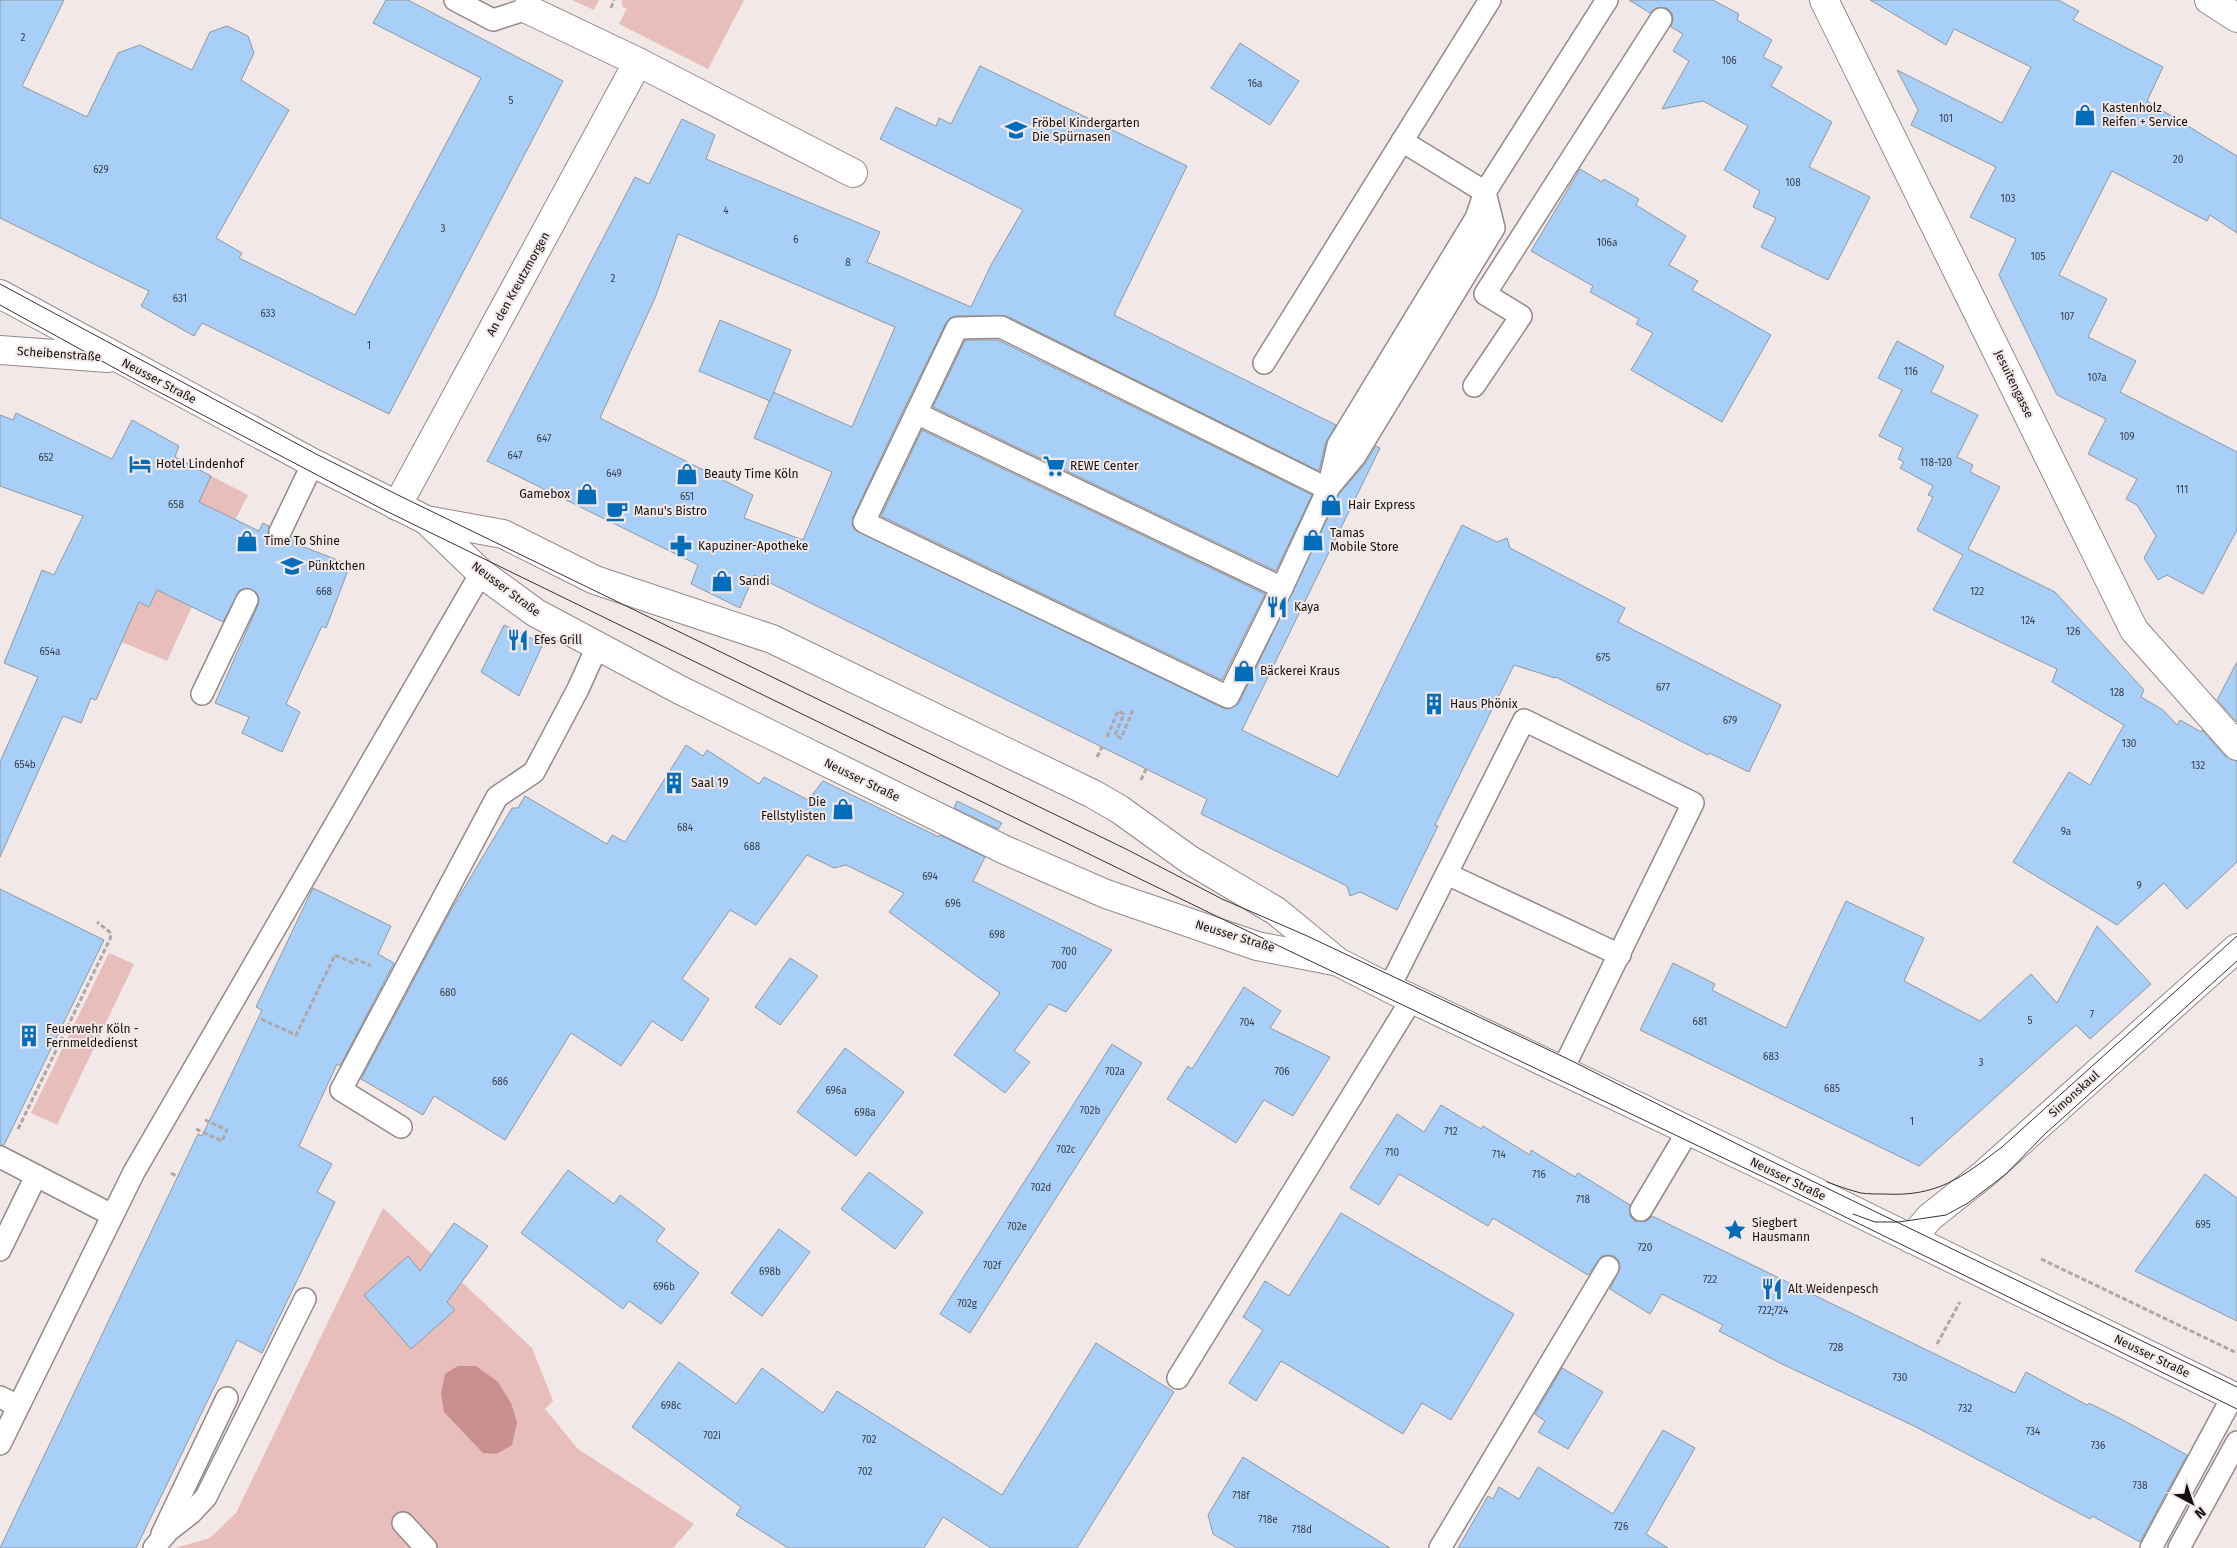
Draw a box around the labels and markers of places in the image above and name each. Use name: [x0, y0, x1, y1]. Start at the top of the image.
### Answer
place label: Kastenholz Reifen + Service: [2102, 101, 2188, 129]
shop icon: Kastenholz Reifen + Service: [2072, 102, 2098, 128]
place label: Fröbel Kindergarten Die Spürnasen: [1032, 116, 1140, 144]
school or university icon: Fröbel Kindergarten Die Spürnasen: [1003, 117, 1029, 143]
hotel icon: Hotel Lindenhof: [127, 451, 153, 477]
supermarket icon: REWE Center: [1041, 453, 1067, 479]
place label: Hotel Lindenhof: [156, 457, 245, 471]
place label: REWE Center: [1070, 459, 1139, 473]
shop icon: Beauty Time Köln: [674, 461, 700, 487]
place label: Beauty Time Köln: [704, 467, 799, 481]
shop icon: Gamebox: [574, 481, 600, 507]
place label: Gamebox: [519, 487, 570, 501]
shop icon: Hair Express: [1318, 492, 1344, 518]
cafe icon: Manu's Bistro: [604, 498, 630, 524]
place label: Hair Express: [1348, 498, 1416, 512]
place label: Manu's Bistro: [634, 504, 707, 518]
place label: Tamas Mobile Store: [1330, 526, 1399, 554]
shop icon: Tamas Mobile Store: [1300, 527, 1326, 553]
shop icon: Time To Shine: [234, 528, 260, 554]
pharmacy icon: Kapuziner-Apotheke: [668, 533, 694, 559]
place label: Time To Shine: [264, 534, 340, 548]
place label: Kapuziner-Apotheke: [698, 539, 808, 553]
school or university icon: Pünktchen: [279, 553, 305, 579]
place label: Pünktchen: [308, 559, 365, 573]
shop icon: Sandi: [709, 568, 735, 594]
place label: Sandi: [739, 574, 770, 588]
restaurant icon: Kaya: [1264, 594, 1290, 620]
place label: Kaya: [1294, 600, 1320, 614]
restaurant icon: Efes Grill: [505, 627, 531, 653]
place label: Efes Grill: [534, 633, 583, 647]
shop icon: Bäckerei Kraus: [1231, 658, 1257, 684]
place label: Bäckerei Kraus: [1260, 664, 1340, 678]
building icon: Haus Phönix: [1421, 691, 1447, 717]
place label: Haus Phönix: [1450, 697, 1518, 711]
building icon: Saal 19: [661, 770, 687, 796]
place label: Saal 19: [691, 776, 729, 790]
place label: Die Fellstylisten: [761, 795, 826, 823]
shop icon: Die Fellstylisten: [830, 796, 856, 822]
place label: Feuerwehr Köln - Fernmeldedienst: [46, 1022, 139, 1050]
building icon: Feuerwehr Köln - Fernmeldedienst: [16, 1023, 42, 1049]
place label: Siegbert Hausmann: [1752, 1216, 1810, 1244]
place icon: Siegbert Hausmann: [1722, 1217, 1748, 1243]
restaurant icon: Alt Weidenpesch: [1759, 1276, 1785, 1302]
place label: Alt Weidenpesch: [1788, 1282, 1878, 1296]

